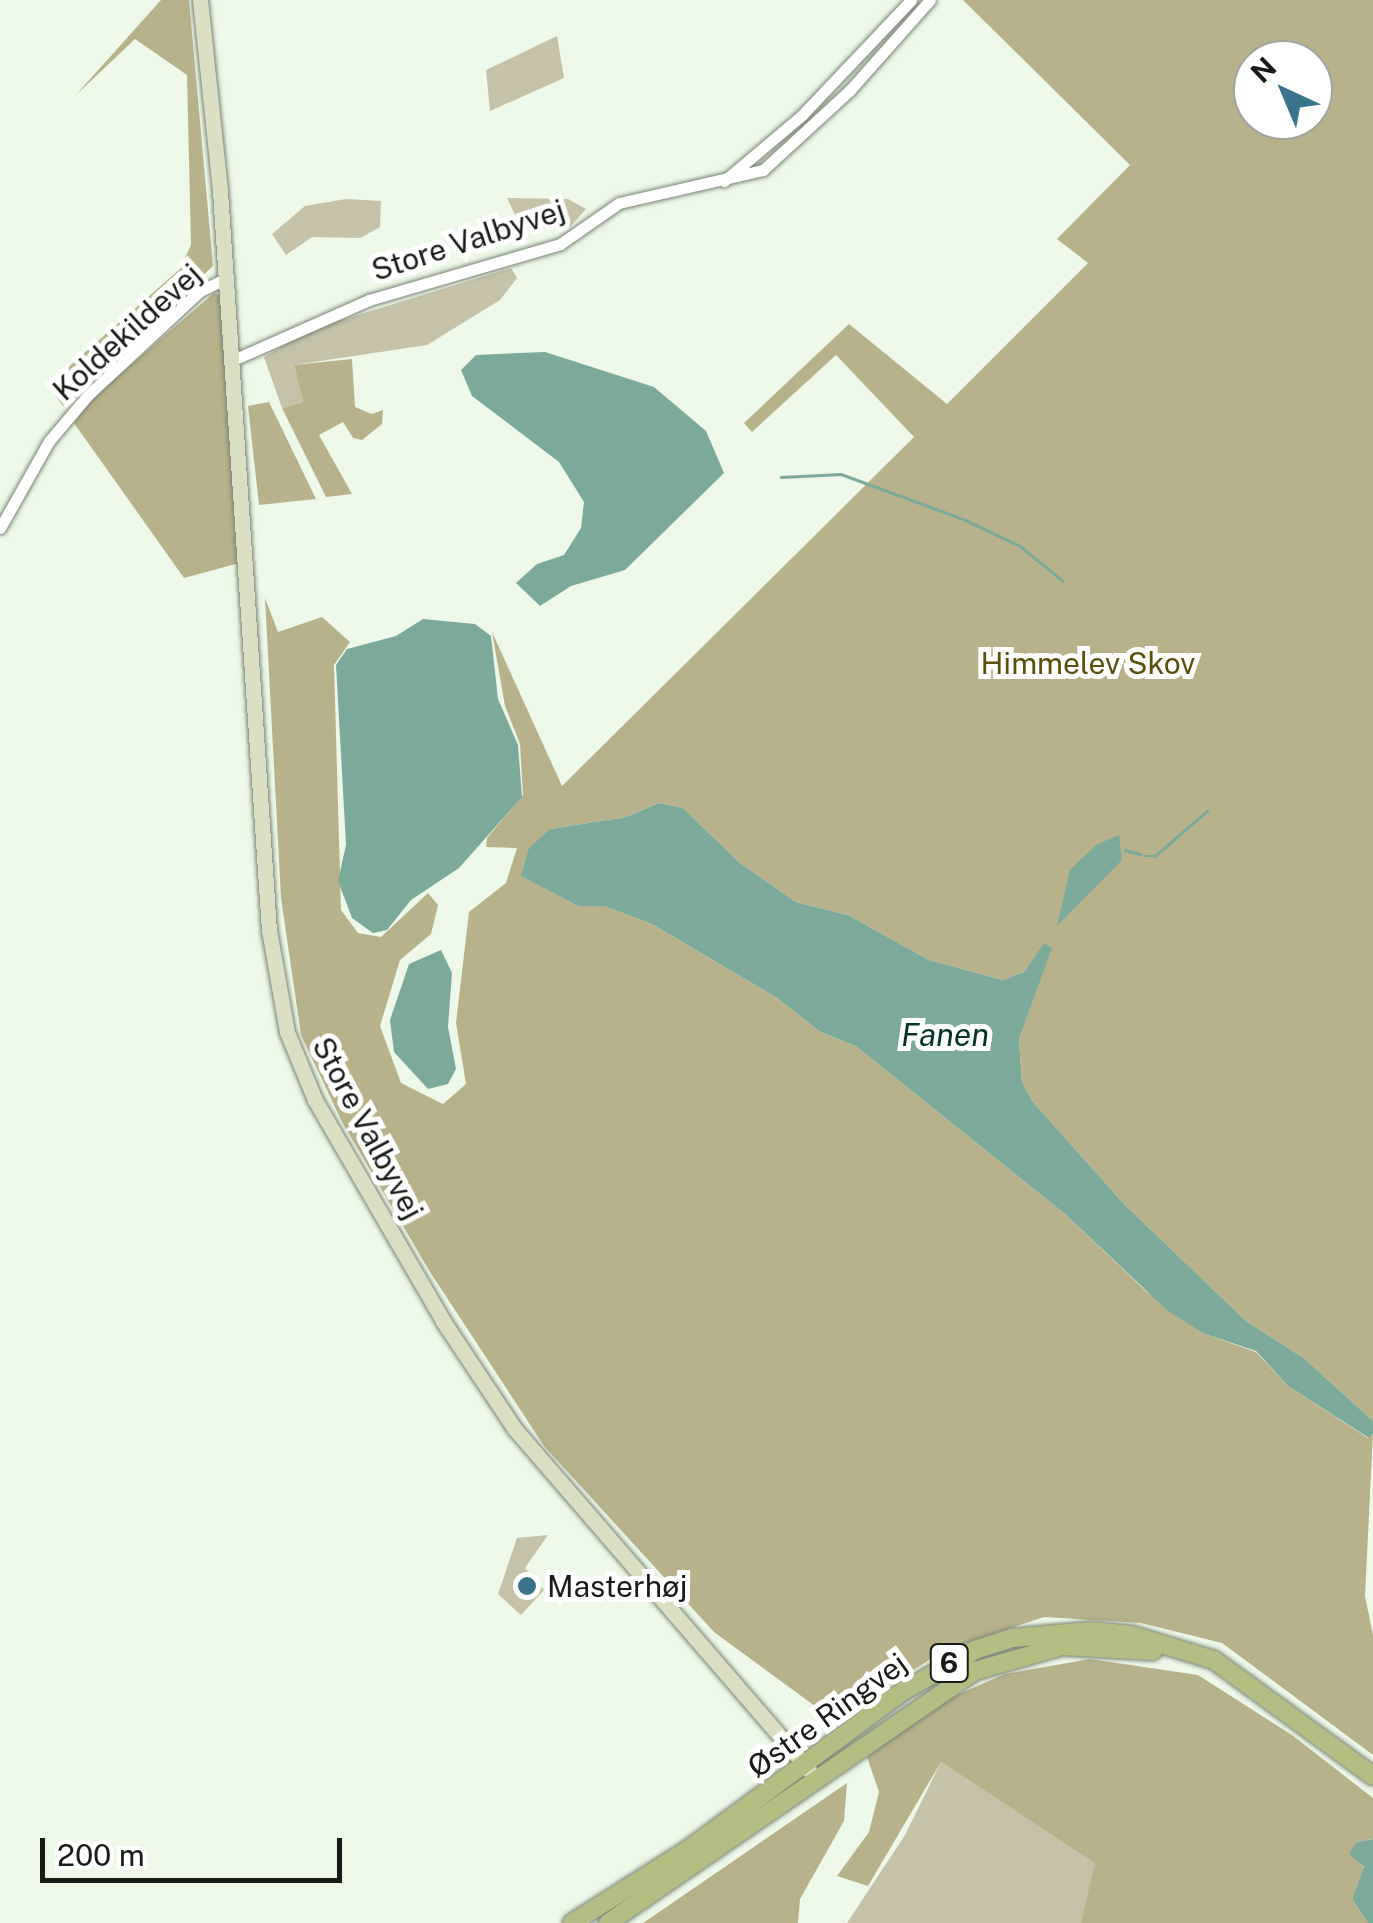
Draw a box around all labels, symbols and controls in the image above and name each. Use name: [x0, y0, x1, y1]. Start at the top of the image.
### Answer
north arrow: [1233, 40, 1333, 140]
text: N: [1244, 50, 1283, 89]
street label: Store Valbyvej: [367, 192, 569, 288]
street label: Koldekildevej: [46, 256, 208, 408]
park label: Himmelev Skov: [981, 645, 1195, 681]
water label: Fanen: [901, 1016, 989, 1054]
street label: Store Valbyvej: [305, 1031, 431, 1225]
place label: Masterhøj: [547, 1568, 687, 1604]
marker: Masterhøj: [516, 1575, 538, 1597]
road number: 6: [929, 1640, 969, 1686]
street label: Østre Ringvej: [740, 1645, 914, 1785]
scale bar: [45, 1818, 348, 1880]
text: 200 m: [57, 1837, 145, 1873]

